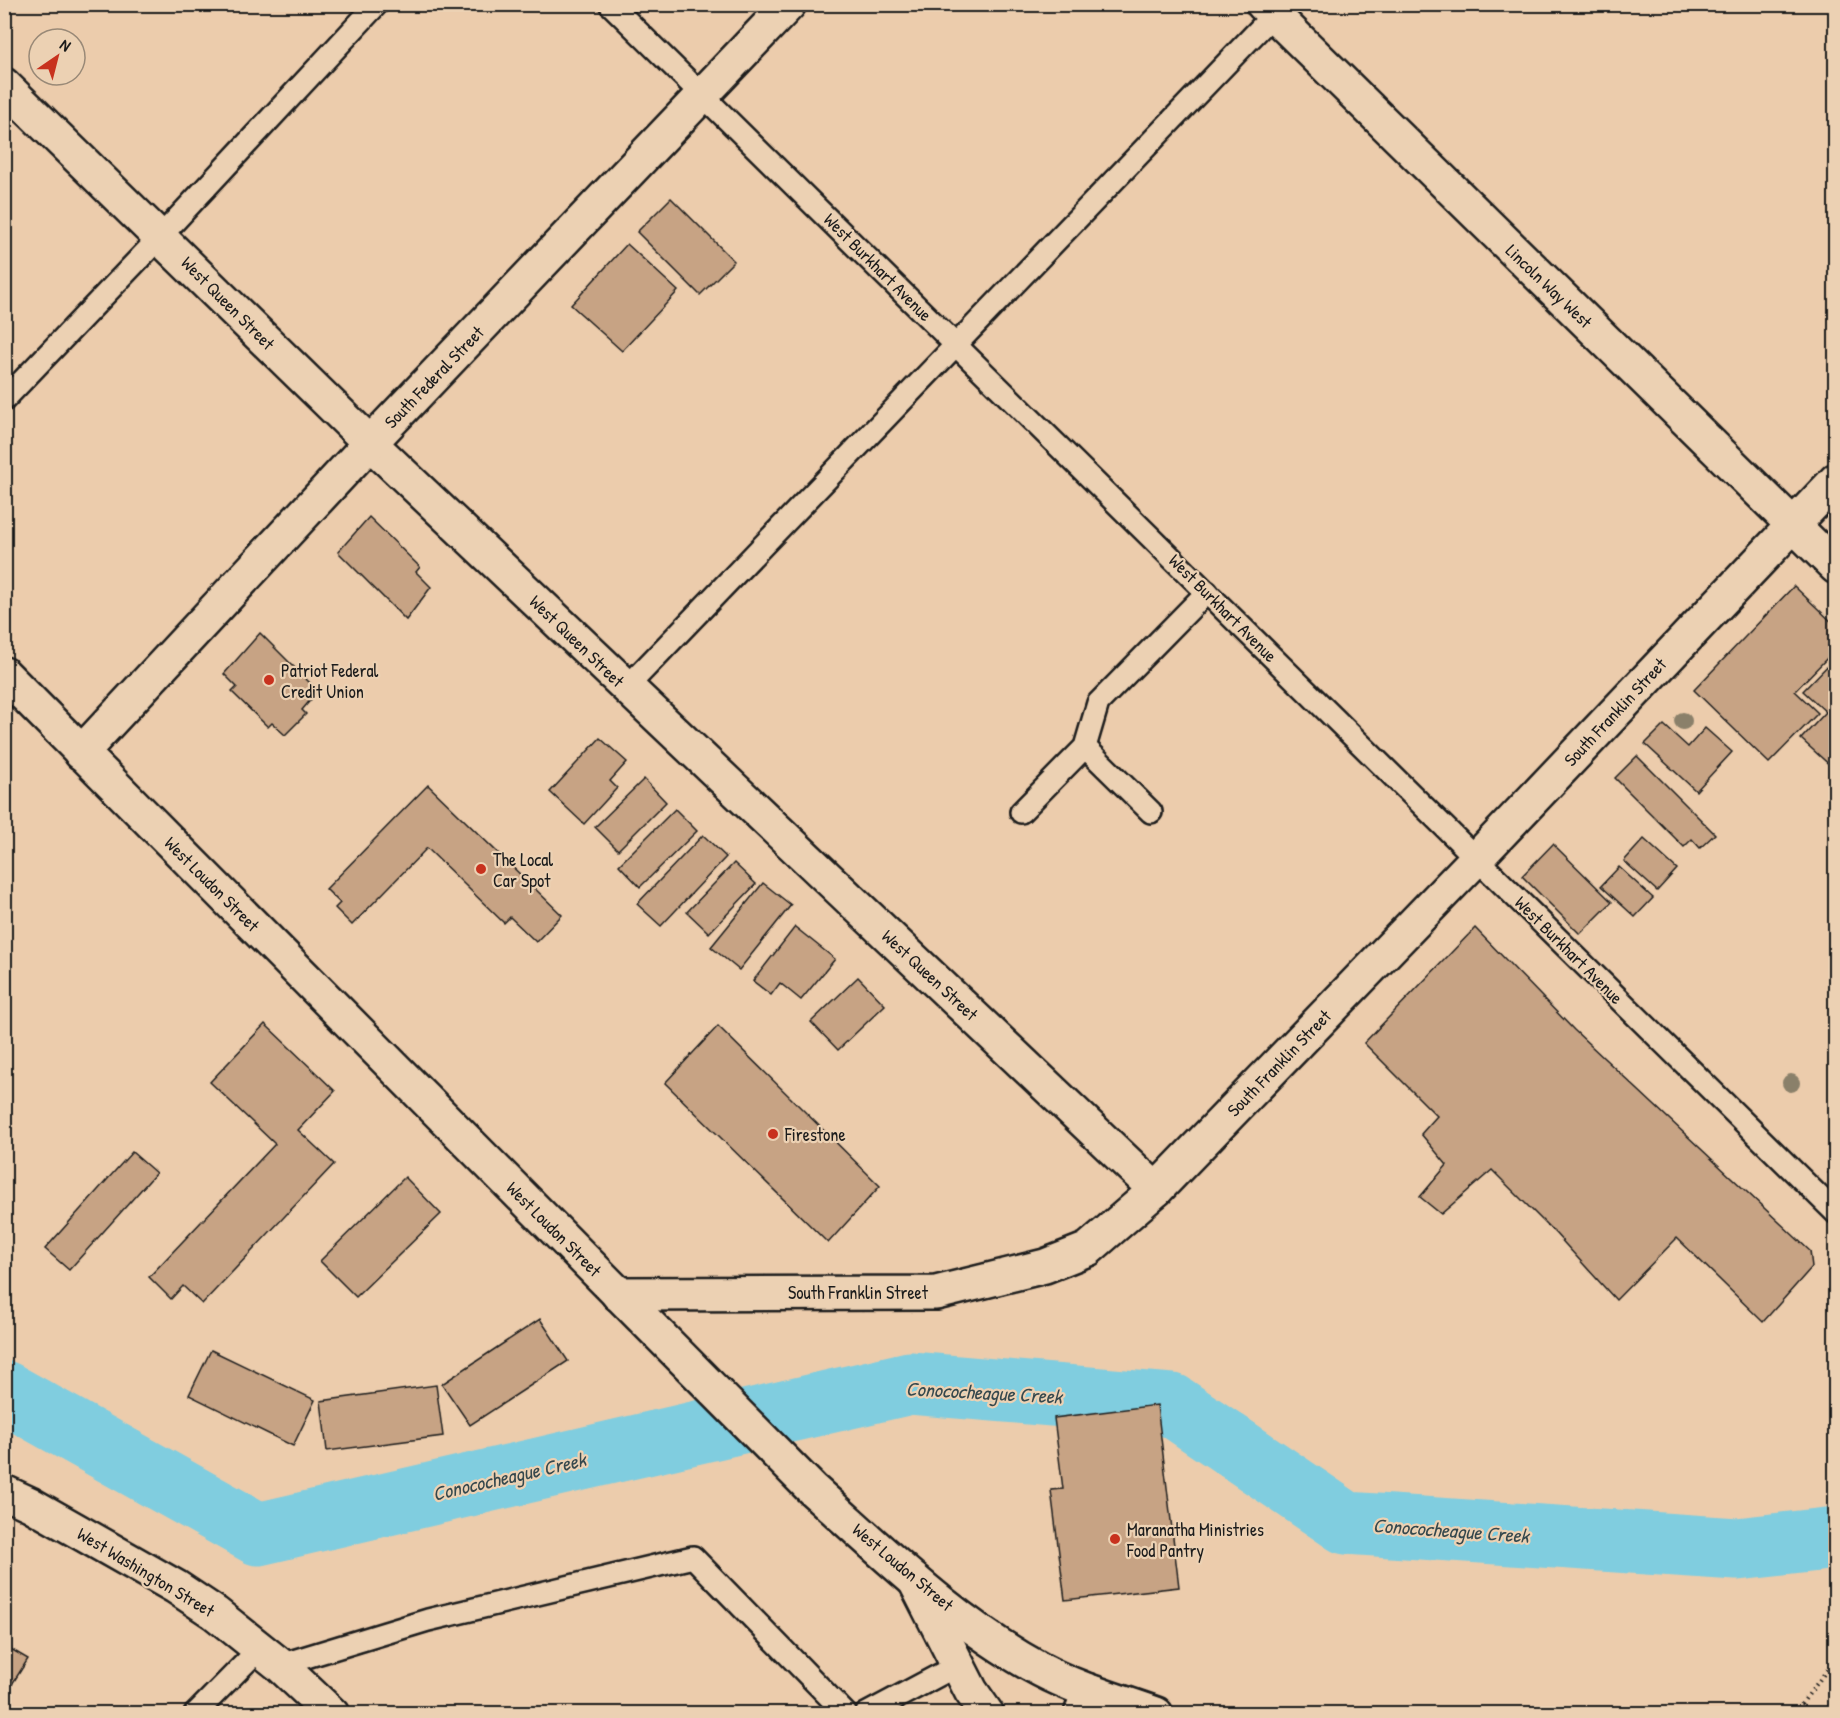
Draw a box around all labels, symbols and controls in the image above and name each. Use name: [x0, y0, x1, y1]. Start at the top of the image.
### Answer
north arrow: [27, 27, 87, 87]
text: N: [56, 33, 76, 56]
street label: West Burkhart Avenue: [818, 207, 938, 327]
street label: Lincoln Way West: [1500, 238, 1598, 334]
street label: West Queen Street: [176, 251, 281, 356]
street label: South Federal Street: [379, 320, 490, 434]
street label: West Burkhart Avenue: [1163, 548, 1283, 668]
street label: West Queen Street: [524, 589, 631, 693]
street label: South Franklin Street: [1558, 652, 1672, 772]
place label: Patriot Federal Credit Union: [281, 658, 379, 704]
marker: Patriot Federal Credit Union: [262, 673, 276, 687]
street label: West Loudon Street: [159, 831, 266, 938]
place label: The Local Car Spot: [493, 847, 553, 893]
marker: The Local Car Spot: [474, 862, 488, 876]
street label: West Burkhart Avenue: [1509, 890, 1629, 1010]
street label: West Queen Street: [876, 924, 984, 1027]
street label: South Franklin Street: [1221, 1003, 1337, 1122]
place label: Firestone: [784, 1122, 846, 1147]
marker: Firestone: [766, 1127, 780, 1141]
street label: West Loudon Street: [501, 1176, 608, 1283]
street label: South Franklin Street: [788, 1280, 929, 1305]
water label: Conococheague Creek: [905, 1374, 1064, 1411]
water label: Conococheague Creek: [430, 1445, 590, 1508]
water label: Conococheague Creek: [1372, 1511, 1532, 1550]
street label: West Loudon Street: [847, 1517, 960, 1617]
place label: Maranatha Ministries Food Pantry: [1126, 1517, 1264, 1563]
street label: West Washington Street: [73, 1521, 220, 1623]
marker: Maranatha Ministries Food Pantry: [1108, 1532, 1122, 1546]

